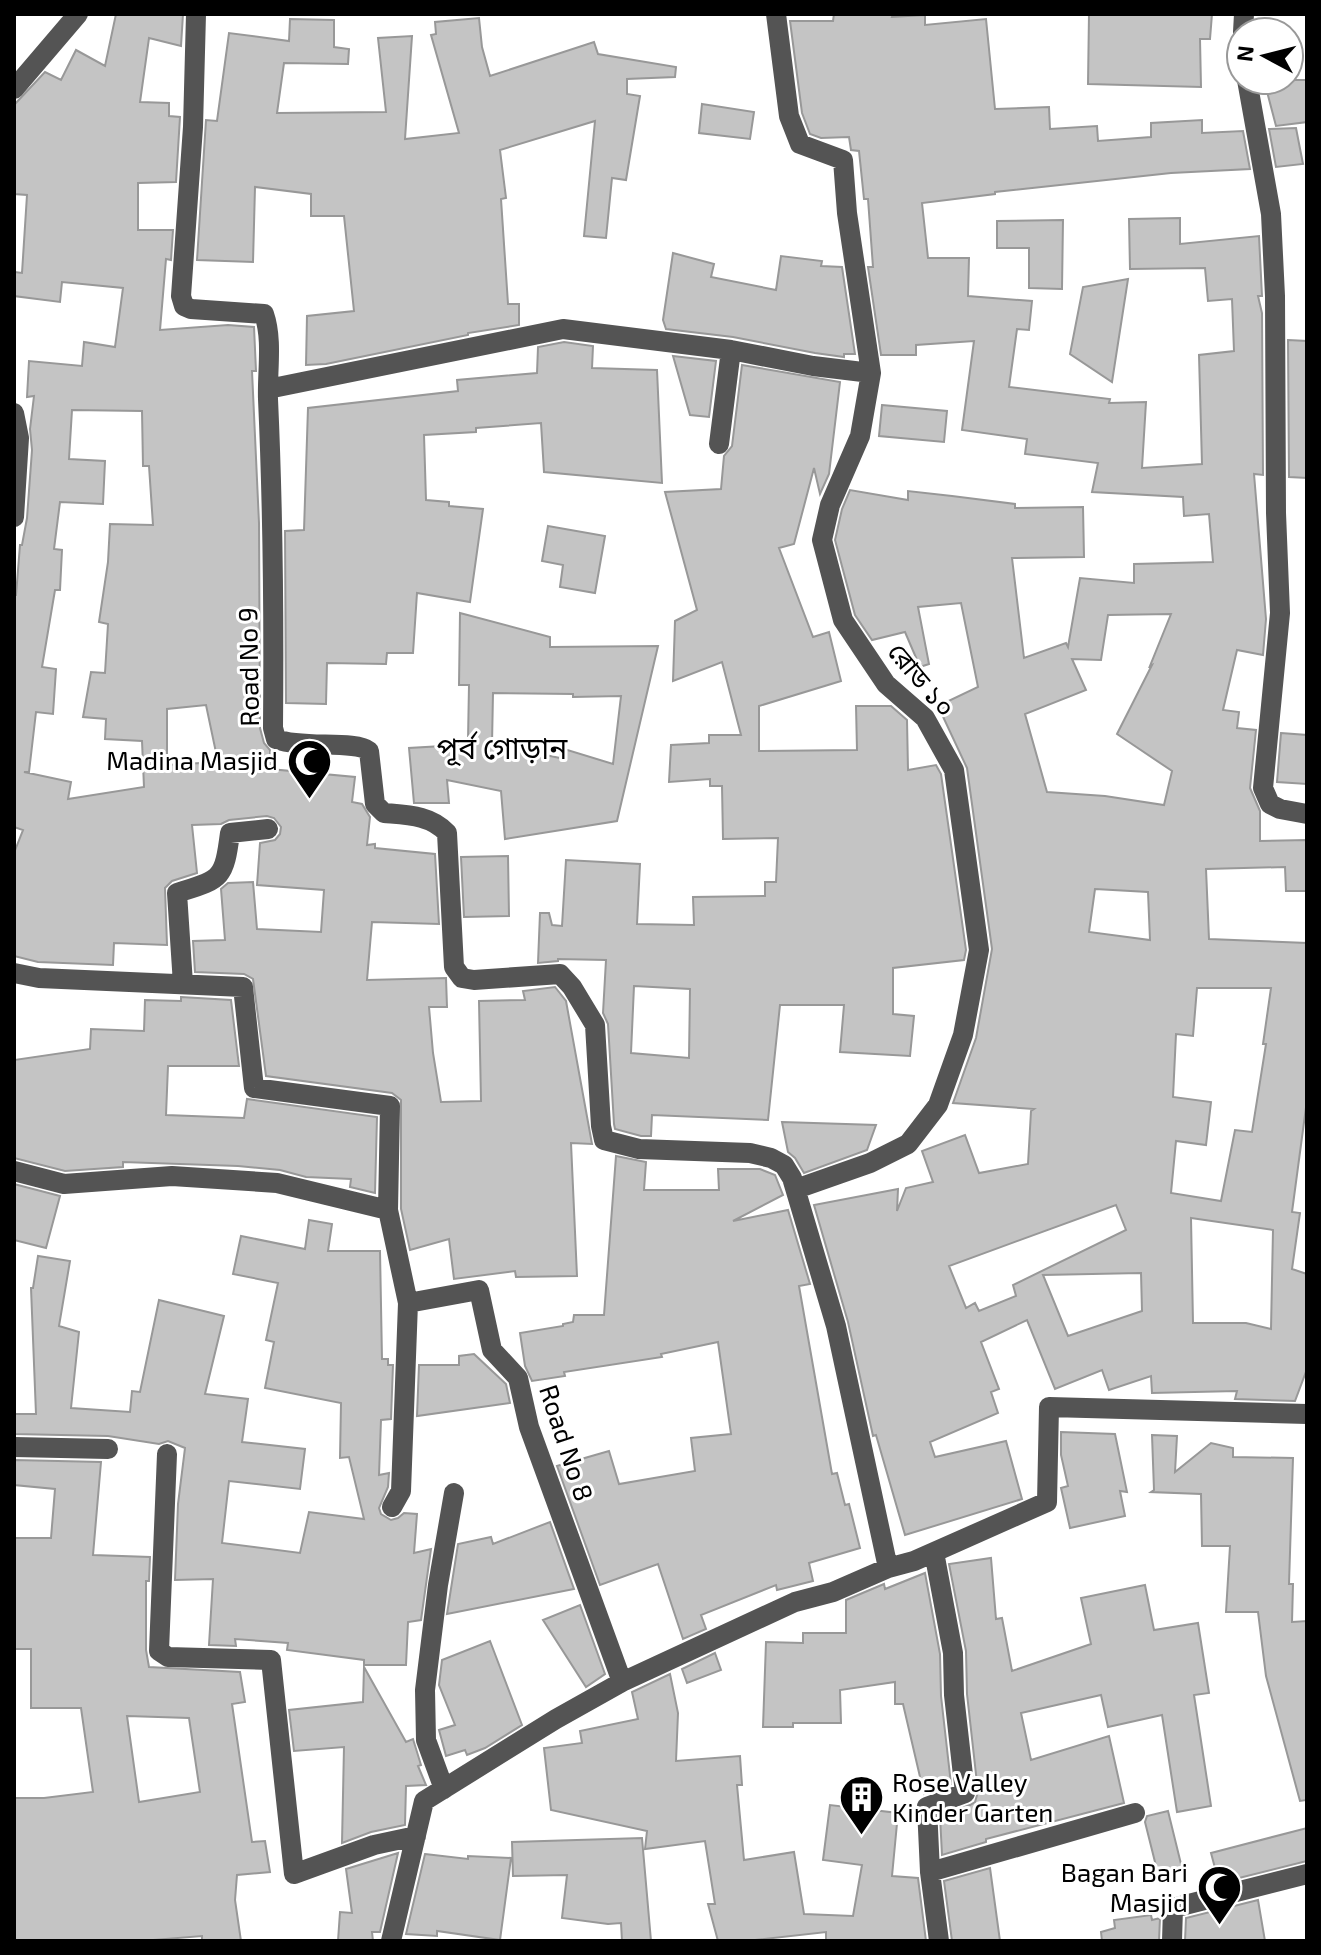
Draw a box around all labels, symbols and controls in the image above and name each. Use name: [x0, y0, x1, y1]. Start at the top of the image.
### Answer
north arrow: [1225, 16, 1305, 96]
text: N: [1230, 44, 1258, 63]
street label: Road No 9: [231, 607, 264, 727]
street label: রোড ১০: [882, 636, 962, 722]
district label: পূর্ব গোড়ান: [437, 729, 568, 767]
mosque icon: Madina Masjid: [285, 737, 333, 800]
place label: Madina Masjid: [106, 744, 278, 775]
street label: Road No 8: [534, 1381, 601, 1505]
place label: Rose Valley Kinder Garten: [892, 1766, 1053, 1827]
building icon: Rose Valley Kinder Garten: [837, 1774, 885, 1837]
place label: Bagan Bari Masjid: [1061, 1856, 1188, 1917]
mosque icon: Bagan Bari Masjid: [1195, 1864, 1243, 1927]

